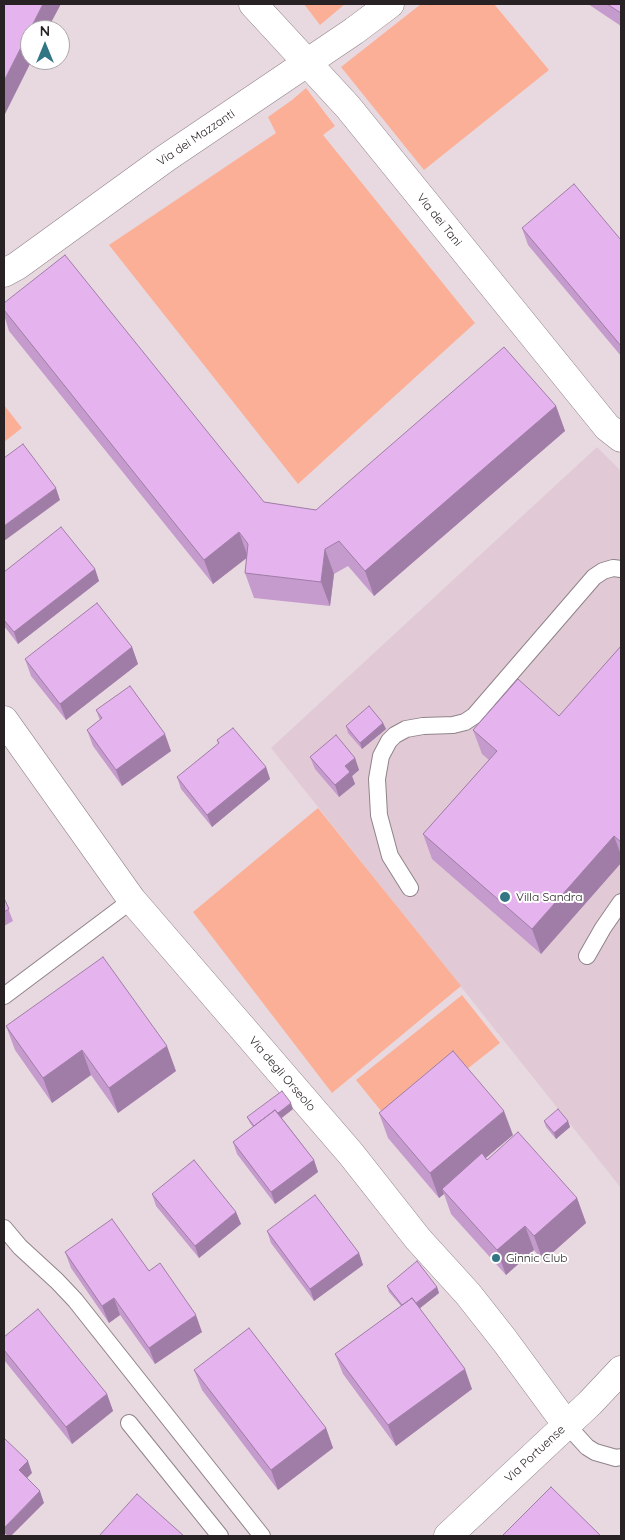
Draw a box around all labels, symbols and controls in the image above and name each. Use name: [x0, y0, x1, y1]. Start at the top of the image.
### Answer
north arrow: [20, 20, 70, 70]
text: N: [40, 22, 50, 40]
street label: Via dei Mazzanti: [154, 107, 238, 169]
street label: Via dei Tani: [413, 191, 465, 249]
marker: Villa Sandra: [498, 890, 512, 904]
place label: Villa Sandra: [516, 890, 583, 904]
street label: Via degli Orseolo: [246, 1034, 318, 1114]
place label: Ginnic Club: [506, 1251, 567, 1265]
marker: Ginnic Club: [490, 1252, 502, 1264]
street label: Via Portuense: [502, 1422, 568, 1486]

